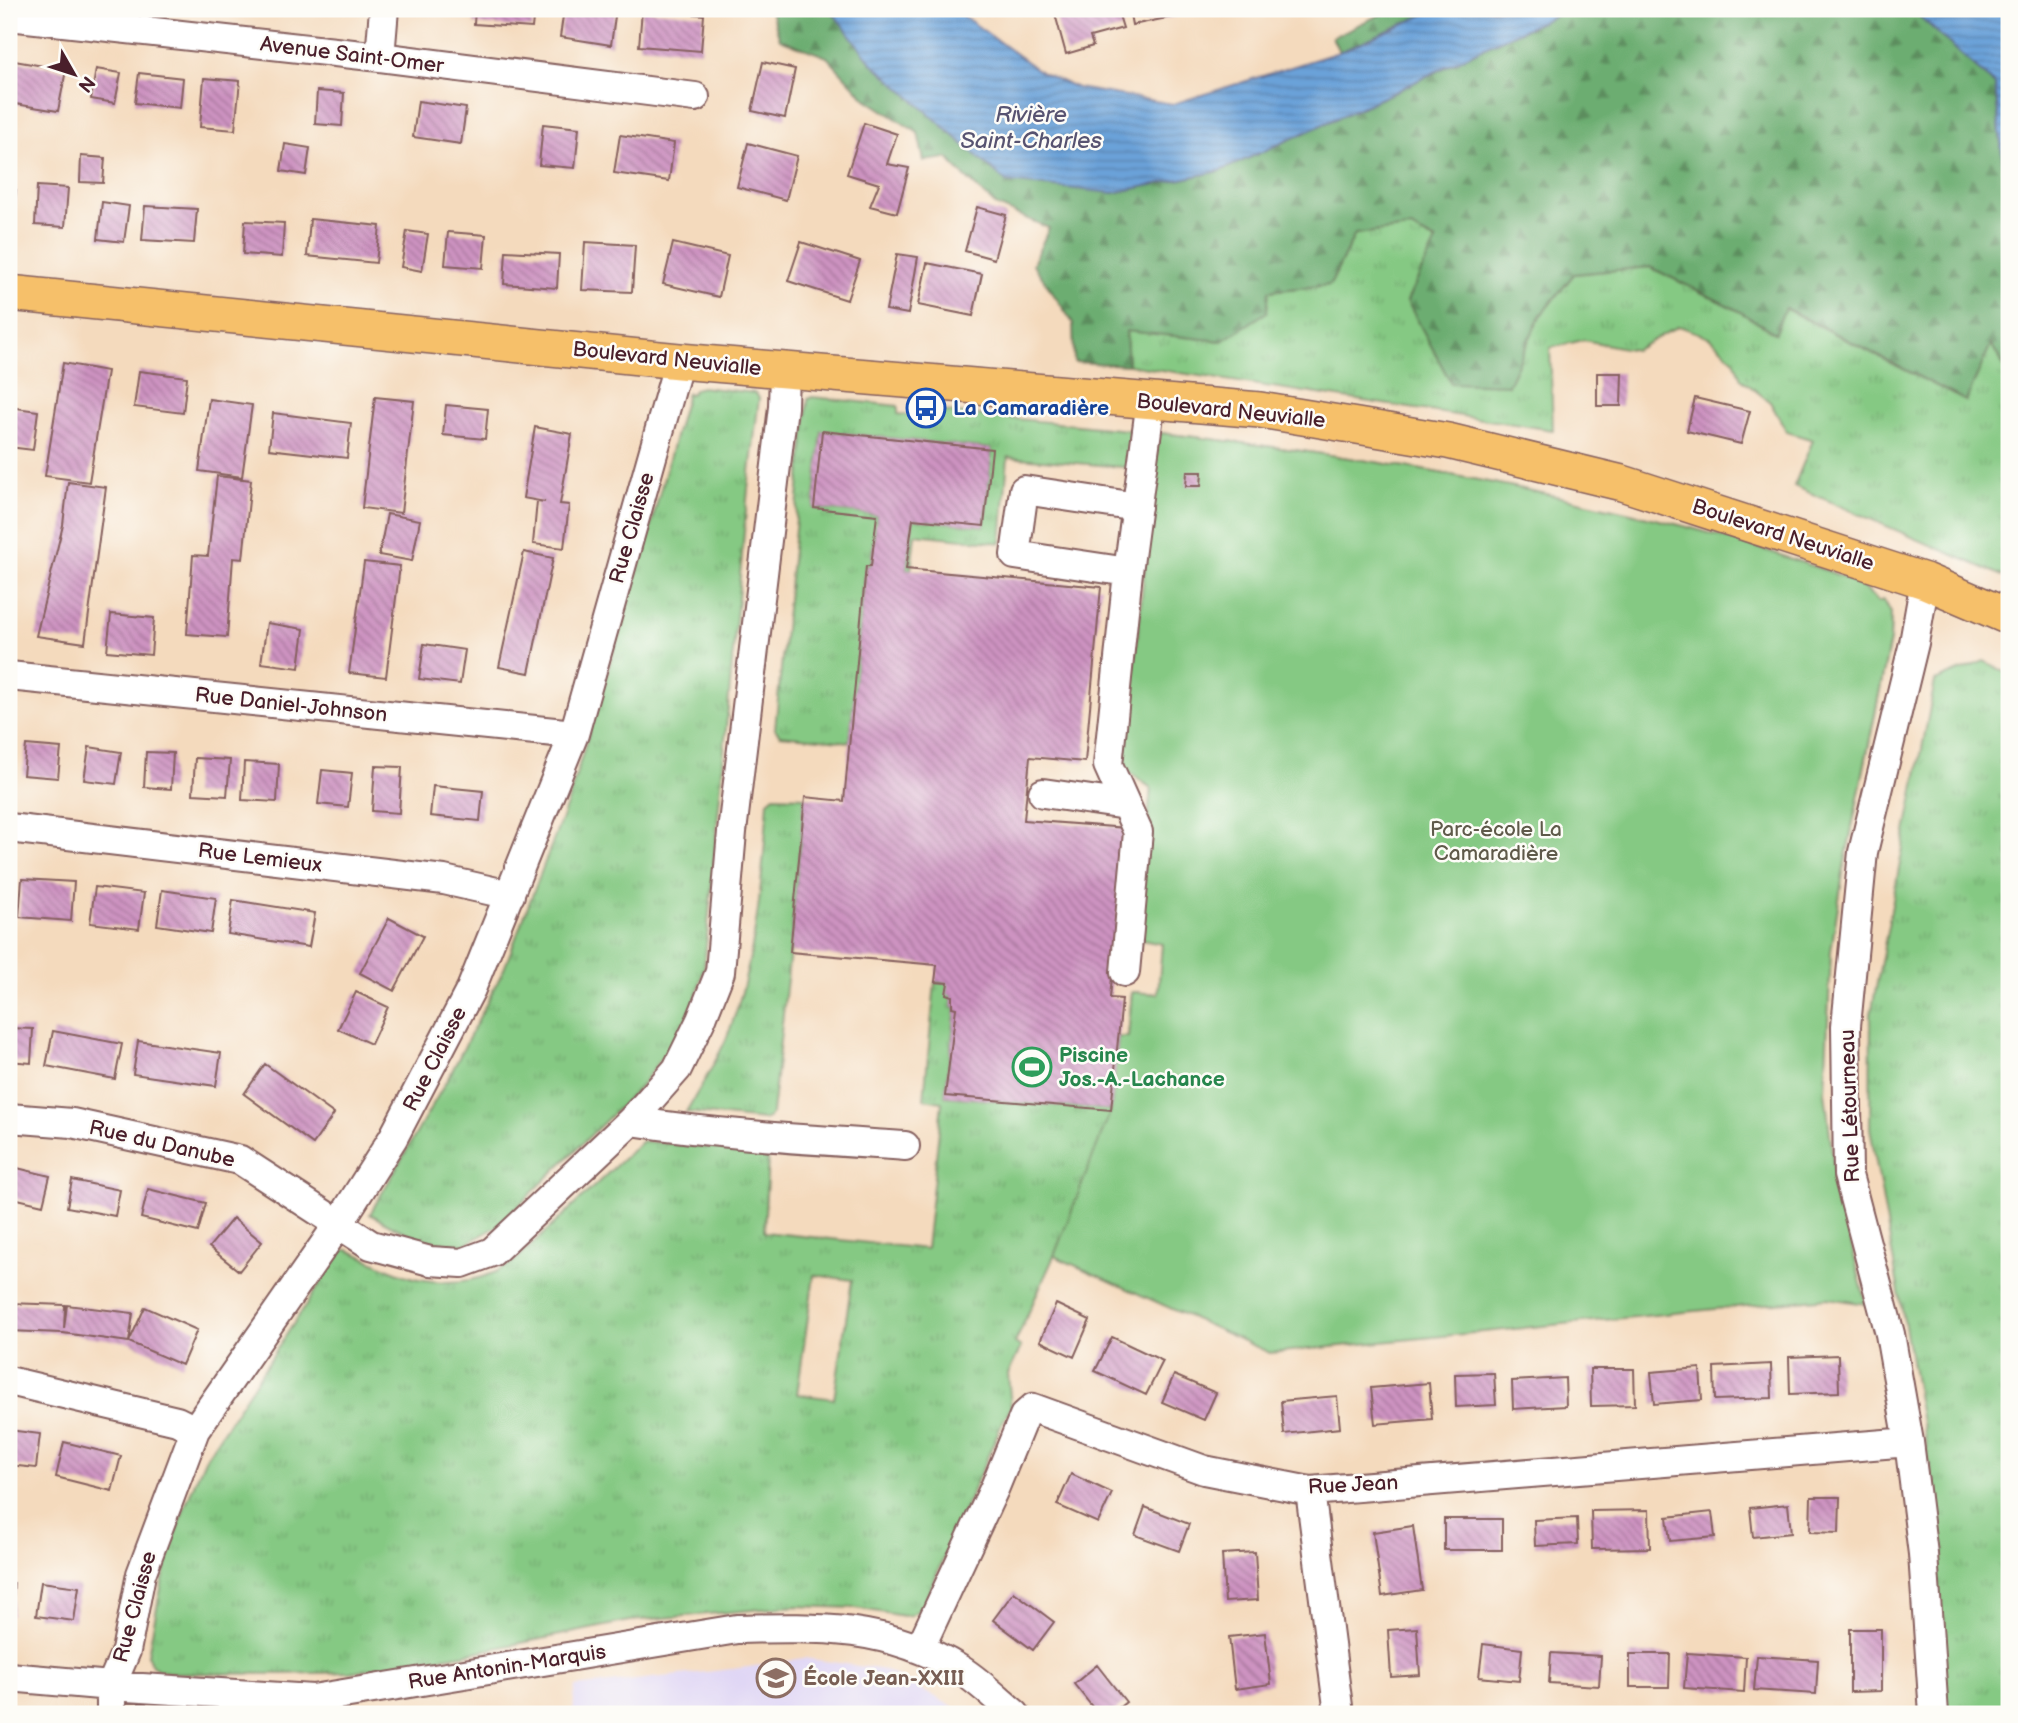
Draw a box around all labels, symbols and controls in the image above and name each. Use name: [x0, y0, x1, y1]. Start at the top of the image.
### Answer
street label: Avenue Saint-Omer: [259, 31, 446, 79]
north arrow: [38, 38, 108, 108]
text: N: [73, 71, 99, 97]
water label: Rivière Saint-Charles: [960, 101, 1102, 155]
street label: Boulevard Neuvialle: [571, 337, 763, 381]
bus stop icon: La Camaradière: [905, 387, 947, 429]
street label: Boulevard Neuvialle: [1135, 389, 1327, 433]
place label: La Camaradière: [953, 396, 1109, 421]
street label: Rue Claisse: [604, 470, 660, 586]
street label: Boulevard Neuvialle: [1689, 494, 1877, 576]
street label: Rue Daniel-Johnson: [194, 682, 388, 728]
park label: Parc-école La Camaradière: [1430, 817, 1562, 866]
street label: Rue Lemieux: [196, 838, 324, 878]
street label: Rue Claisse: [398, 1002, 472, 1116]
street label: Rue Létourneau: [1835, 1029, 1865, 1183]
place label: Piscine Jos.-A.-Lachance: [1059, 1043, 1225, 1092]
sports icon: Piscine Jos.-A.-Lachance: [1011, 1046, 1053, 1088]
street label: Rue du Danube: [87, 1115, 237, 1173]
street label: Rue Jean: [1307, 1470, 1399, 1500]
street label: Rue Claisse: [108, 1549, 162, 1665]
street label: Rue Antonin-Marquis: [406, 1639, 608, 1695]
school or university icon: École Jean-XXIII: [755, 1657, 797, 1699]
place label: École Jean-XXIII: [803, 1665, 965, 1691]

